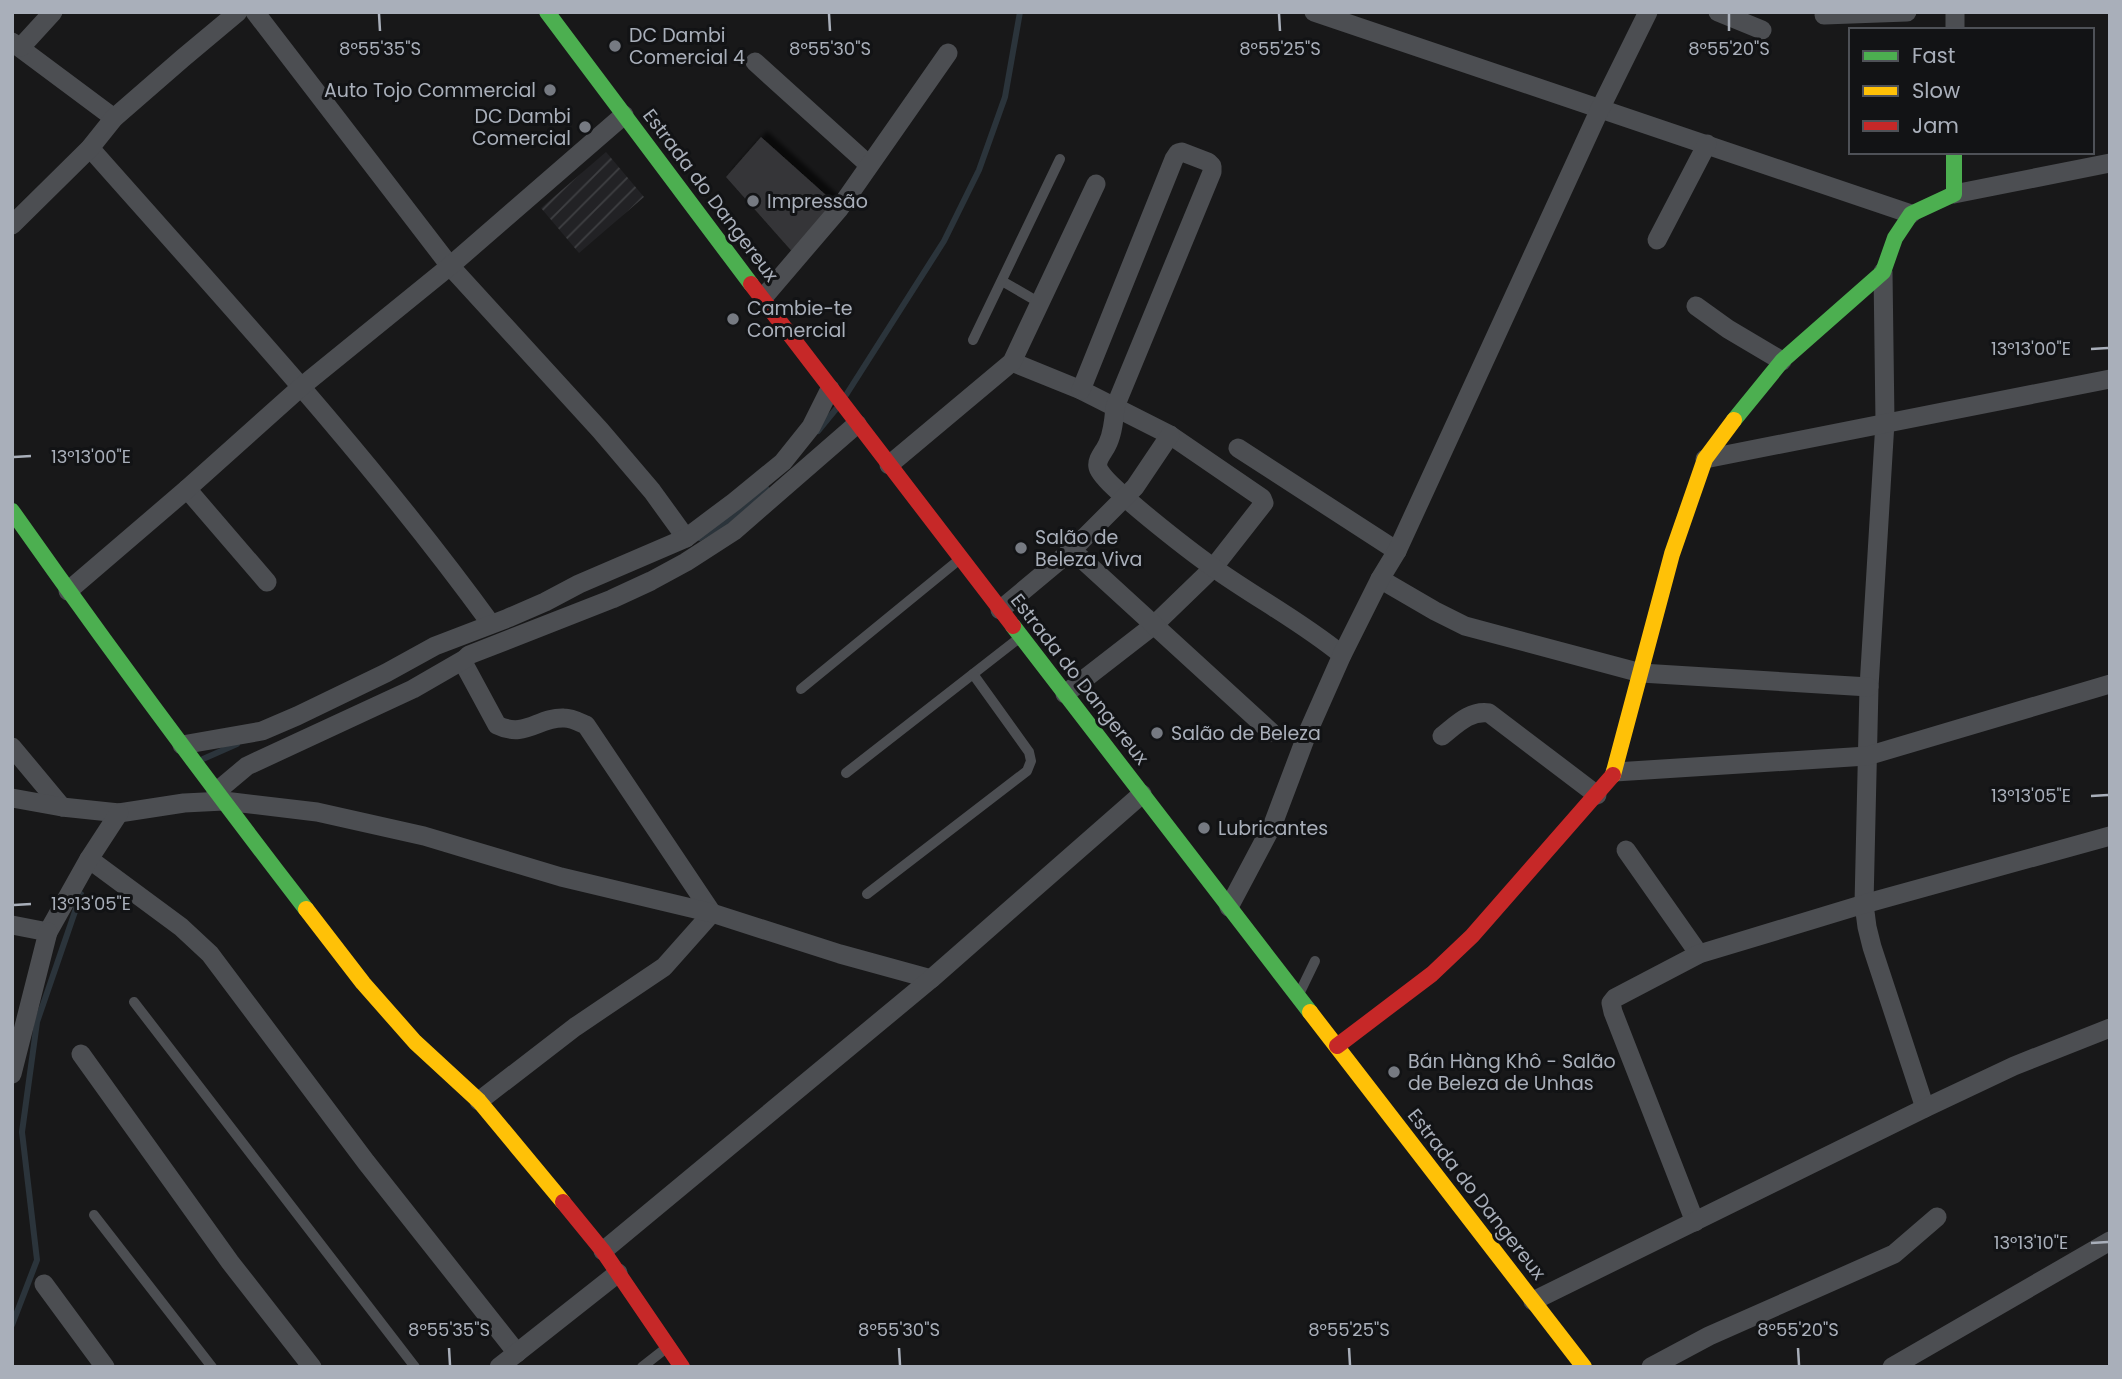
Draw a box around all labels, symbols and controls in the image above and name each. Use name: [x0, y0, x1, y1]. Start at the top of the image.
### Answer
place label: DC Dambi Comercial 4: [629, 22, 745, 71]
legend: [1849, 28, 2094, 154]
text: 8°55'35"S: [339, 36, 421, 61]
text: 8°55'30"S: [789, 36, 871, 61]
text: 8°55'25"S: [1239, 36, 1321, 61]
text: 8°55'20"S: [1688, 36, 1770, 61]
marker: DC Dambi Comercial 4: [607, 38, 623, 54]
text: Fast: [1912, 41, 1955, 70]
text: Slow: [1912, 76, 1960, 105]
place label: Auto Tojo Commercial: [324, 77, 536, 104]
marker: Auto Tojo Commercial: [542, 82, 558, 98]
place label: DC Dambi Comercial: [472, 103, 571, 152]
street label: Estrada do Dangereux: [636, 103, 785, 288]
text: Jam: [1912, 111, 1959, 140]
marker: DC Dambi Comercial: [577, 119, 593, 135]
place label: Impressão: [767, 188, 868, 215]
marker: Impressão: [745, 193, 761, 209]
place label: Cambie-te Comercial: [747, 295, 853, 344]
marker: Cambie-te Comercial: [725, 311, 741, 327]
text: 13°13'00"E: [1991, 336, 2071, 361]
text: 13°13'00"E: [51, 444, 131, 469]
place label: Salão de Beleza Viva: [1035, 524, 1142, 573]
marker: Salão de Beleza Viva: [1013, 540, 1029, 556]
street label: Estrada do Dangereux: [1004, 588, 1155, 771]
place label: Salão de Beleza: [1171, 720, 1321, 747]
marker: Salão de Beleza: [1149, 725, 1165, 741]
text: 13°13'05"E: [1991, 783, 2071, 808]
place label: Lubricantes: [1218, 815, 1328, 842]
marker: Lubricantes: [1196, 820, 1212, 836]
text: 13°13'05"E: [51, 891, 131, 916]
place label: Bán Hàng Khô - Salão de Beleza de Unhas: [1408, 1048, 1616, 1097]
marker: Bán Hàng Khô - Salão de Beleza de Unhas: [1386, 1064, 1402, 1080]
street label: Estrada do Dangereux: [1401, 1103, 1552, 1286]
text: 13°13'10"E: [1994, 1230, 2068, 1255]
text: 8°55'35"S: [408, 1317, 490, 1342]
text: 8°55'30"S: [858, 1317, 940, 1342]
text: 8°55'25"S: [1308, 1317, 1390, 1342]
text: 8°55'20"S: [1757, 1317, 1839, 1342]

